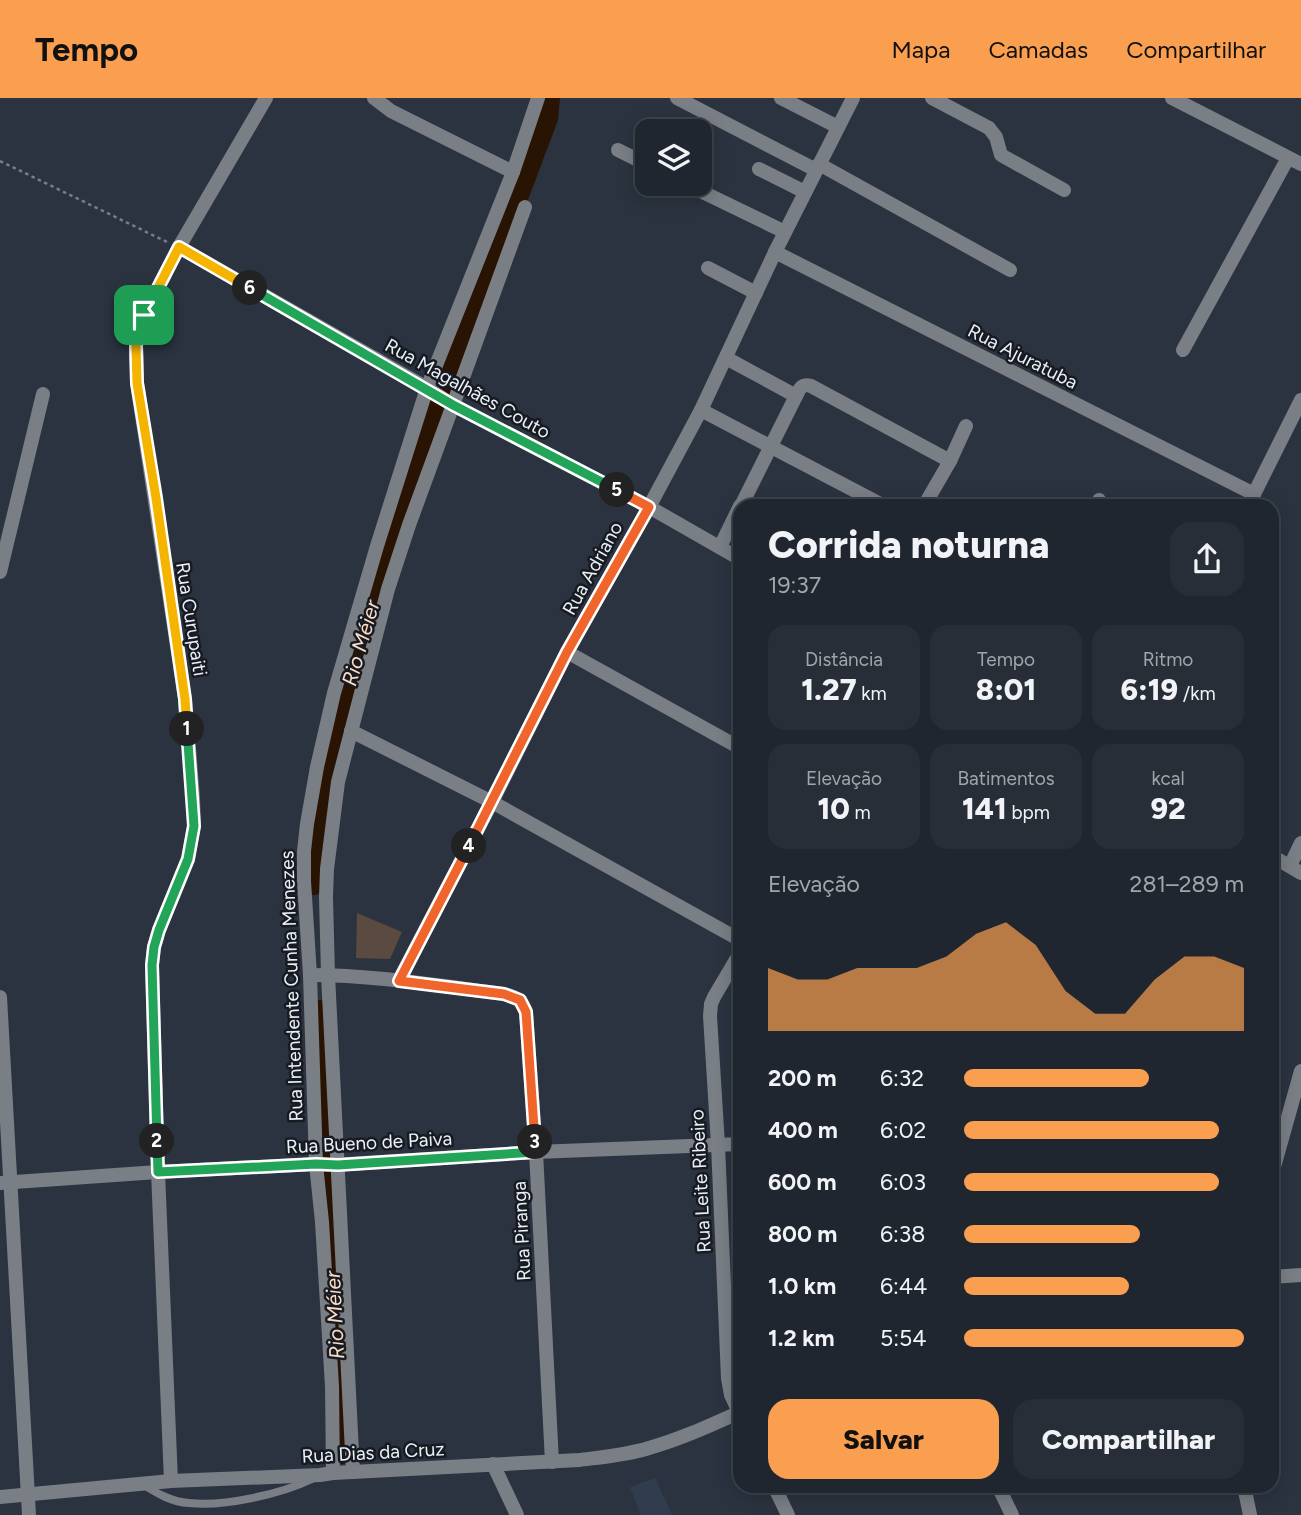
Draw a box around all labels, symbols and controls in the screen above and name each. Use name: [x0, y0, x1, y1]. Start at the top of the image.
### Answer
text: Tempo: [35, 30, 138, 69]
text: Mapa: [891, 35, 950, 64]
text: Camadas: [988, 35, 1088, 64]
text: Compartilhar: [1126, 35, 1266, 64]
map controls: [635, 119, 712, 196]
button: layers: [635, 119, 712, 196]
pin: 6: [232, 270, 268, 306]
text: 6: [244, 276, 255, 299]
pin: [114, 285, 174, 345]
icon: arrive: [125, 296, 163, 334]
street label: Rua Ajuratuba: [964, 319, 1082, 394]
street label: Rua Magalhães Couto: [381, 333, 554, 443]
pin: 5: [600, 472, 634, 508]
text: 5: [611, 478, 622, 501]
street label: Rua Adriano: [557, 518, 627, 619]
text: Corrida noturna: [768, 522, 1050, 568]
button: share: [1170, 522, 1244, 596]
street label: Rua Curupaiti: [171, 560, 212, 678]
text: 19:37: [768, 571, 821, 599]
water label: Rio Méier: [336, 596, 385, 689]
text: Distância: [805, 648, 883, 671]
text: Tempo: [977, 648, 1035, 671]
text: Ritmo: [1143, 648, 1193, 671]
text: 1.27: [801, 671, 857, 708]
text: 8:01: [976, 671, 1036, 708]
text: 6:19: [1120, 671, 1178, 708]
text: km: [857, 682, 887, 705]
text: /km: [1178, 682, 1216, 705]
pin: 1: [170, 712, 204, 746]
text: 1: [182, 717, 191, 740]
text: Elevação: [806, 767, 882, 790]
text: Batimentos: [957, 767, 1055, 790]
text: kcal: [1151, 767, 1185, 790]
text: 10: [817, 790, 850, 827]
text: 141: [962, 790, 1007, 827]
text: 92: [1150, 790, 1186, 827]
text: m: [850, 801, 871, 824]
text: bpm: [1007, 801, 1050, 824]
pin: 4: [452, 828, 486, 864]
text: 4: [462, 834, 475, 857]
street label: Rua Intendente Cunha Menezes: [275, 850, 308, 1122]
text: Elevação: [768, 870, 860, 898]
text: 281–289 m: [1130, 870, 1244, 898]
text: 200 m: [768, 1064, 837, 1092]
text: 6:32: [880, 1064, 924, 1092]
street label: Rua Leite Ribeiro: [685, 1109, 716, 1253]
text: 400 m: [768, 1116, 838, 1144]
text: 6:02: [880, 1116, 926, 1144]
pin: 2: [140, 1124, 174, 1158]
pin: 3: [518, 1124, 552, 1160]
street label: Rua Bueno de Paiva: [285, 1127, 453, 1158]
text: 2: [151, 1129, 162, 1152]
text: 3: [529, 1130, 540, 1153]
text: 600 m: [768, 1168, 837, 1196]
text: 6:03: [880, 1168, 926, 1196]
street label: Rua Piranga: [507, 1181, 536, 1281]
text: 800 m: [768, 1220, 837, 1248]
text: 6:38: [880, 1220, 925, 1248]
water label: Rio Méier: [320, 1269, 349, 1360]
text: 1.0 km: [768, 1272, 836, 1300]
text: 6:44: [880, 1272, 927, 1300]
text: 1.2 km: [768, 1324, 835, 1352]
text: 5:54: [880, 1324, 927, 1352]
button: Salvar: [768, 1399, 999, 1479]
button: Compartilhar: [1013, 1399, 1244, 1479]
street label: Rua Dias da Cruz: [301, 1437, 445, 1468]

